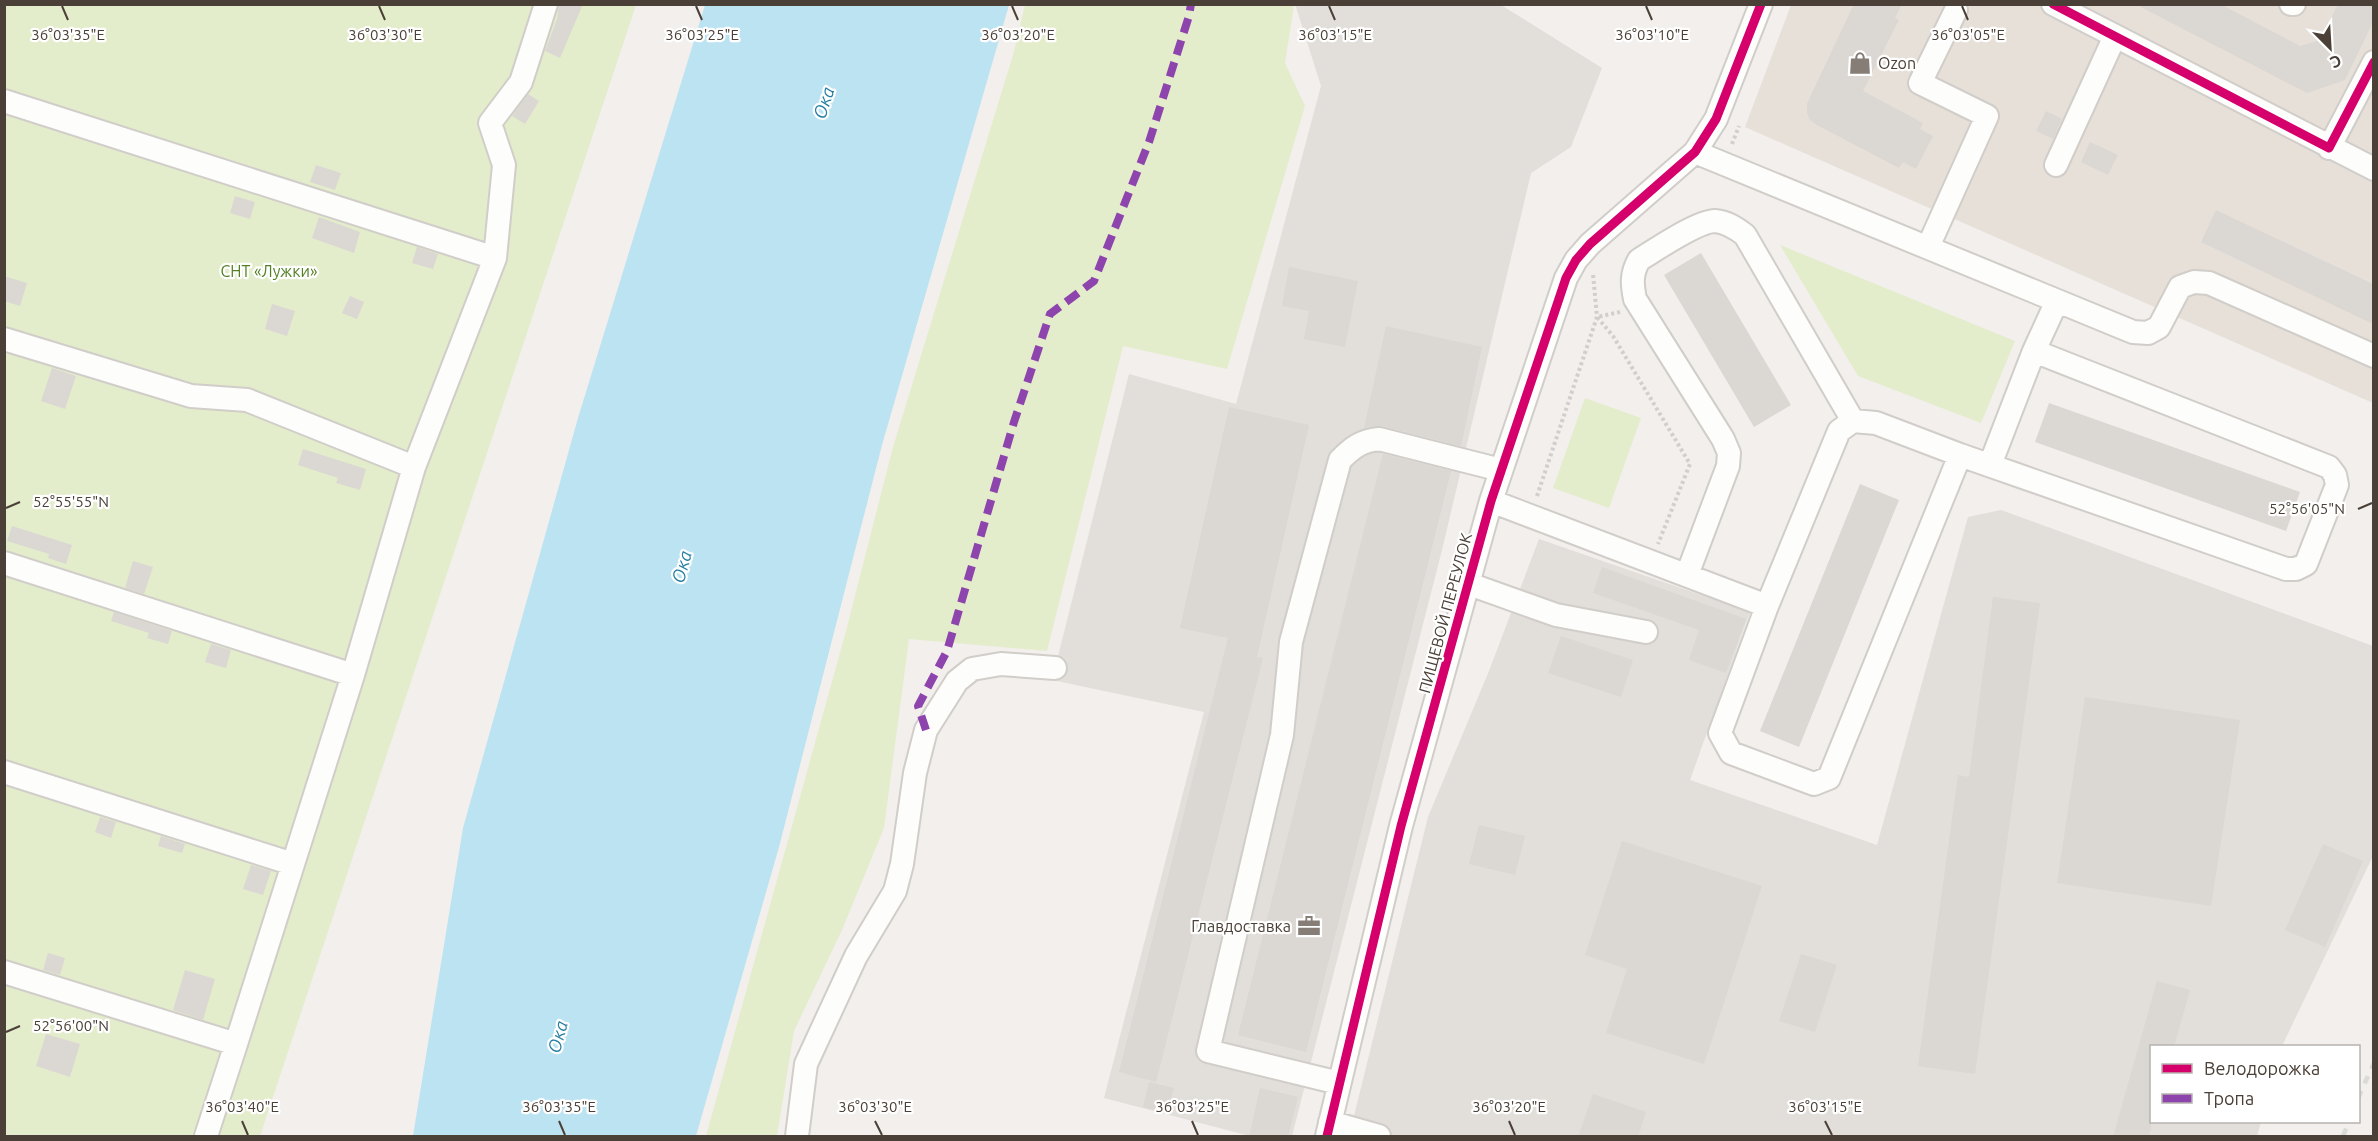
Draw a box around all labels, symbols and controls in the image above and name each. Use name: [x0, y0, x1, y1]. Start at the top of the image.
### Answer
north arrow: [2300, 18, 2360, 78]
text: 36°03'35"E: [31, 26, 105, 43]
text: 36°03'30"E: [348, 26, 422, 43]
text: 36°03'25"E: [665, 26, 739, 43]
text: 36°03'20"E: [981, 26, 1055, 43]
text: 36°03'15"E: [1298, 26, 1372, 43]
text: 36°03'10"E: [1615, 26, 1689, 43]
text: 36°03'05"E: [1931, 26, 2005, 43]
shop icon: Ozon: [1847, 50, 1873, 76]
text: С: [2328, 51, 2344, 72]
place label: Ozon: [1878, 54, 1916, 72]
water label: Ока: [809, 84, 838, 121]
park label: СНТ «Лужки»: [221, 262, 317, 280]
text: 52°55'55"N: [33, 493, 109, 510]
text: 52°56'05"N: [2269, 500, 2345, 517]
street label: ПИЩЕВОЙ ПЕРЕУЛОК: [1414, 530, 1475, 695]
water label: Ока: [667, 548, 695, 585]
office icon: Главдоставка: [1296, 913, 1322, 939]
place label: Главдоставка: [1191, 917, 1291, 935]
text: 52°56'00"N: [33, 1017, 109, 1034]
water label: Ока: [543, 1018, 571, 1055]
legend: [2150, 1045, 2360, 1123]
text: Велодорожка: [2204, 1058, 2320, 1078]
text: Тропа: [2204, 1088, 2254, 1108]
text: 36°03'40"E: [205, 1098, 279, 1115]
text: 36°03'35"E: [522, 1098, 596, 1115]
text: 36°03'30"E: [838, 1098, 912, 1115]
text: 36°03'25"E: [1155, 1098, 1229, 1115]
text: 36°03'20"E: [1472, 1098, 1546, 1115]
text: 36°03'15"E: [1788, 1098, 1862, 1115]

